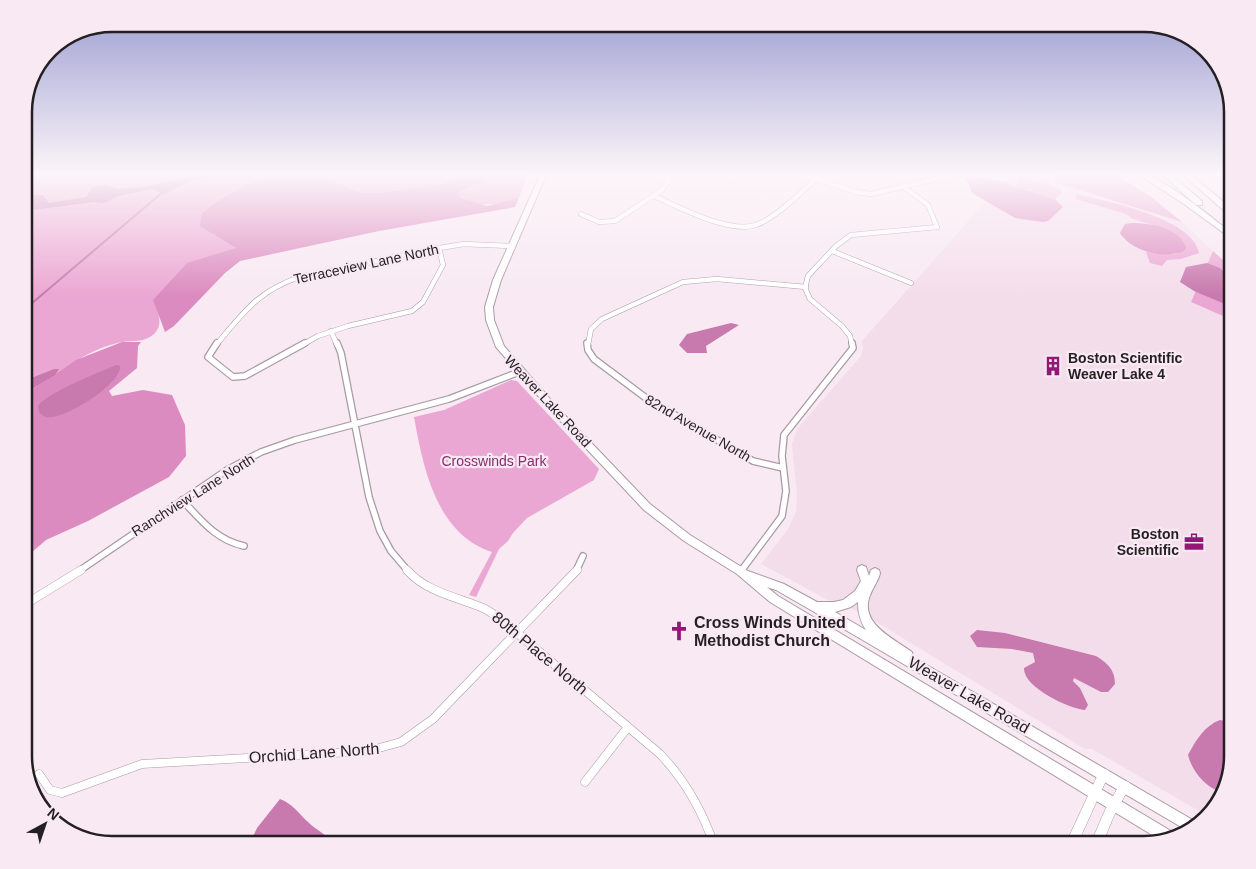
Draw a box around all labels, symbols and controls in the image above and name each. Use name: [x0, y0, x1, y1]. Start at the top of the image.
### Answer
street label: Terraceview Lane North: [292, 241, 440, 287]
place label: Boston Scientific Weaver Lake 4: [1068, 350, 1183, 382]
street label: Weaver Lake Road: [501, 352, 595, 450]
building icon: Boston Scientific Weaver Lake 4: [1042, 355, 1064, 377]
street label: 82nd Avenue North: [642, 391, 754, 465]
street label: Ranchview Lane North: [129, 451, 257, 539]
park label: Crosswinds Park: [441, 453, 548, 469]
place label: Boston Scientific: [1117, 526, 1179, 558]
office icon: Boston Scientific: [1183, 531, 1205, 553]
street label: 80th Place North: [489, 608, 591, 698]
place label: Cross Winds United Methodist Church: [694, 614, 846, 649]
church icon: Cross Winds United Methodist Church: [668, 620, 690, 642]
street label: Weaver Lake Road: [906, 653, 1032, 737]
street label: Orchid Lane North: [248, 740, 380, 766]
north arrow: [20, 799, 70, 849]
text: N: [44, 805, 62, 823]

